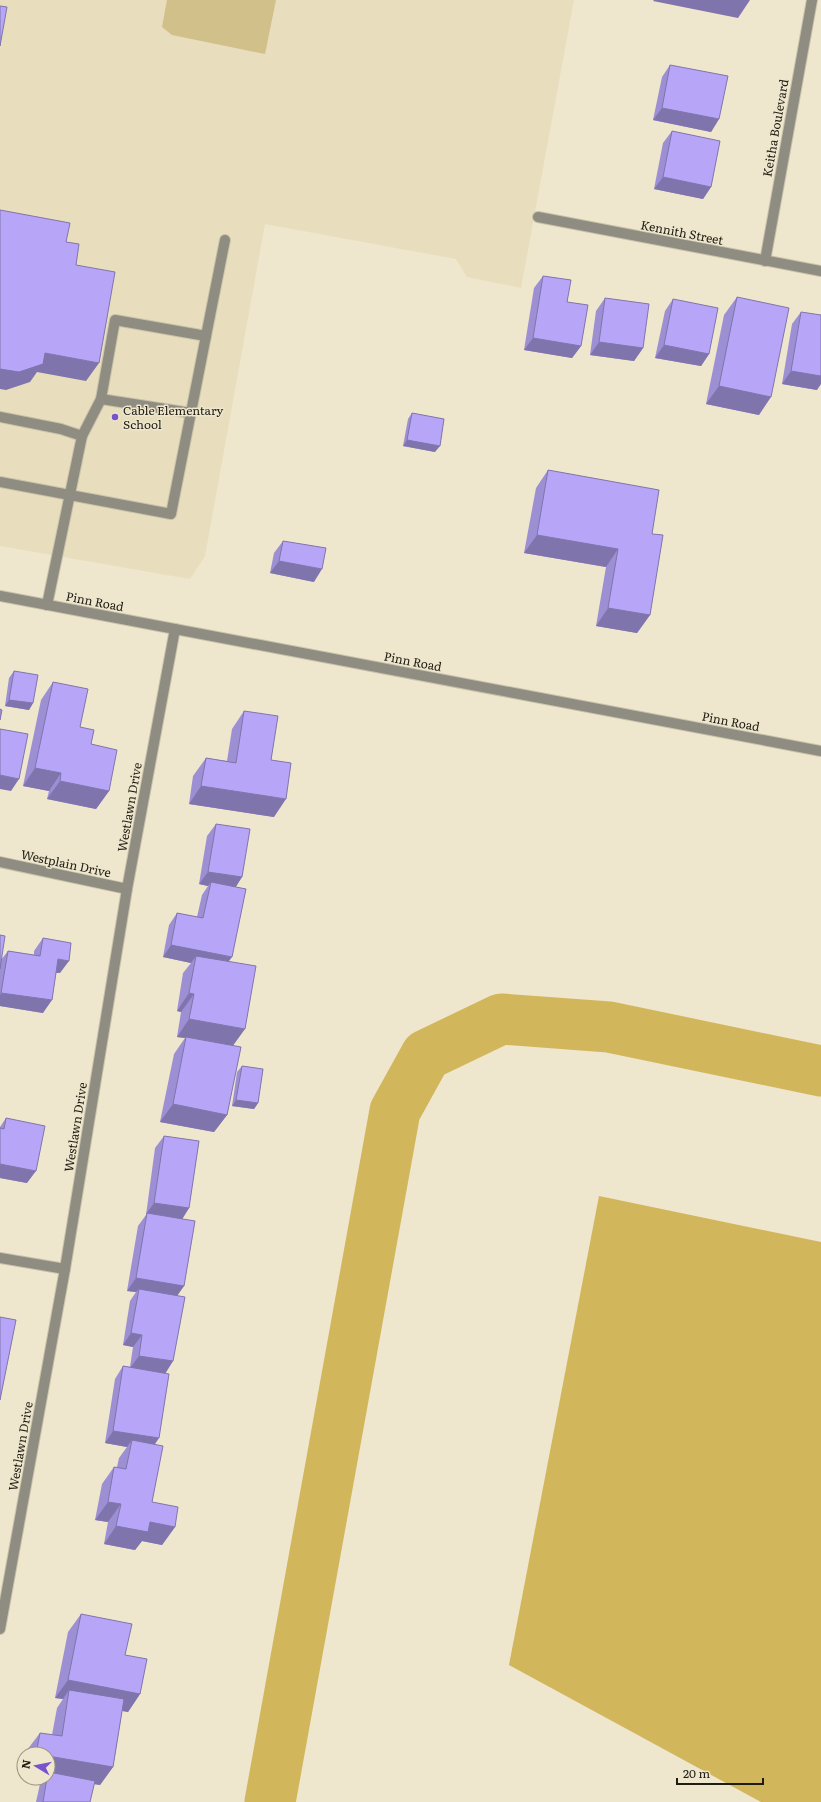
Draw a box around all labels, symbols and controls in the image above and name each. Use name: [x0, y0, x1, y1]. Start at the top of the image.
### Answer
street label: Keitha Boulevard: [758, 77, 793, 178]
street label: Kennith Street: [639, 215, 725, 249]
place label: Cable Elementary School: [123, 401, 224, 433]
marker: Cable Elementary School: [110, 412, 120, 422]
street label: Pinn Road: [65, 587, 126, 616]
street label: Pinn Road: [383, 647, 444, 676]
street label: Pinn Road: [701, 707, 762, 736]
street label: Westlawn Drive: [112, 761, 146, 853]
street label: Westplain Drive: [19, 845, 113, 881]
street label: Westlawn Drive: [59, 1081, 91, 1173]
street label: Westlawn Drive: [3, 1400, 37, 1492]
north arrow: [16, 1746, 56, 1786]
text: N: [16, 1758, 34, 1770]
scale bar: [677, 1760, 763, 1786]
text: 20 m: [683, 1764, 710, 1782]

